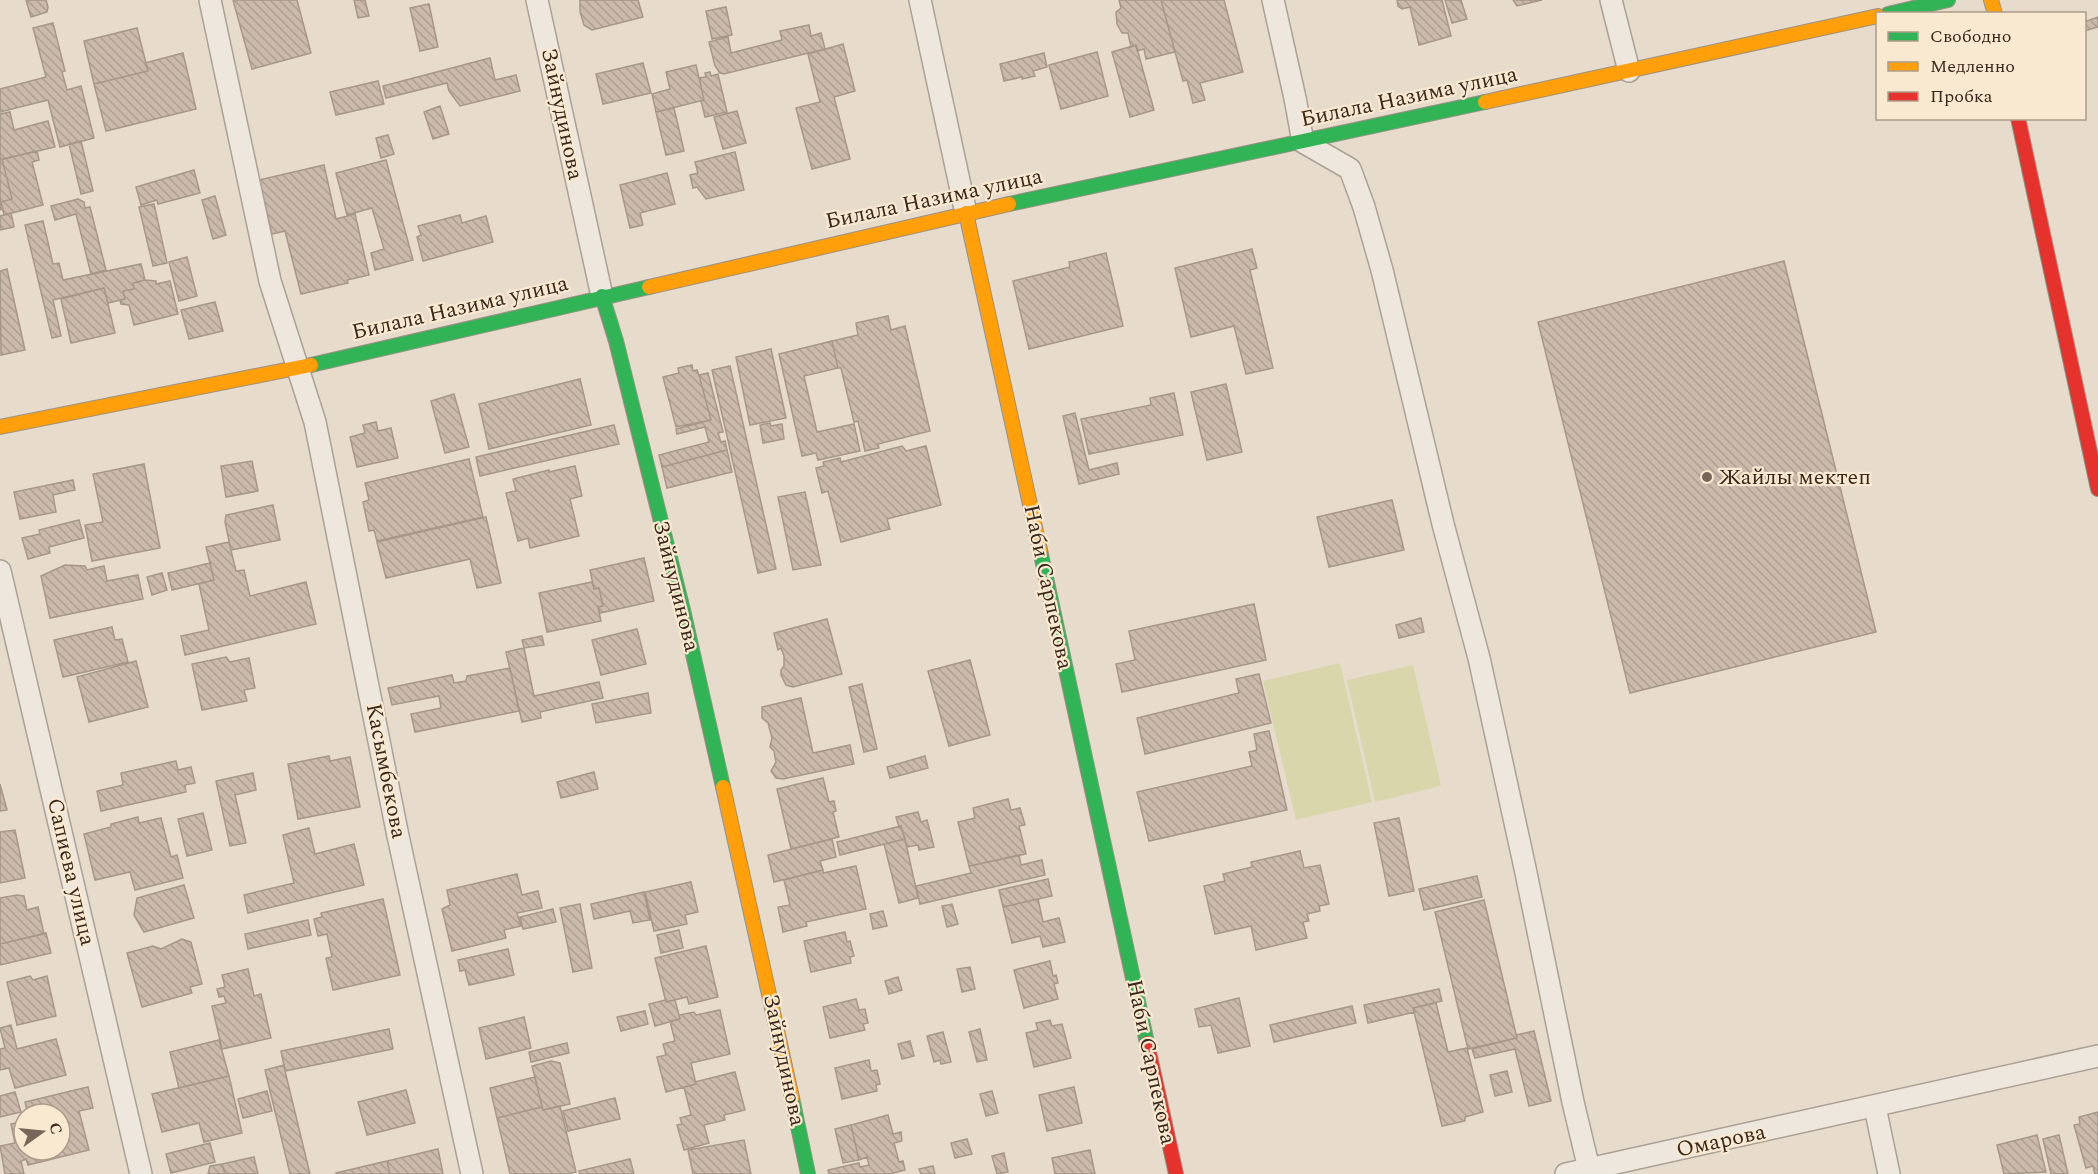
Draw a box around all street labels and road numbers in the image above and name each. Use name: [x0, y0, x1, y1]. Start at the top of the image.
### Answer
street label: Зайнудинова: [532, 45, 592, 183]
street label: Билала Назима улица: [1297, 58, 1521, 136]
street label: Билала Назима улица: [822, 160, 1046, 238]
street label: Билала Назима улица: [348, 267, 572, 349]
street label: Наби Сарпекова: [1014, 501, 1082, 673]
street label: Зайнудинова: [644, 517, 708, 655]
street label: Касымбекова: [357, 701, 415, 842]
street label: Сапиева улица: [38, 795, 104, 949]
street label: Наби Сарпекова: [1117, 976, 1185, 1148]
street label: Зайнудинова: [754, 991, 814, 1129]
street label: Омарова: [1673, 1115, 1769, 1167]

